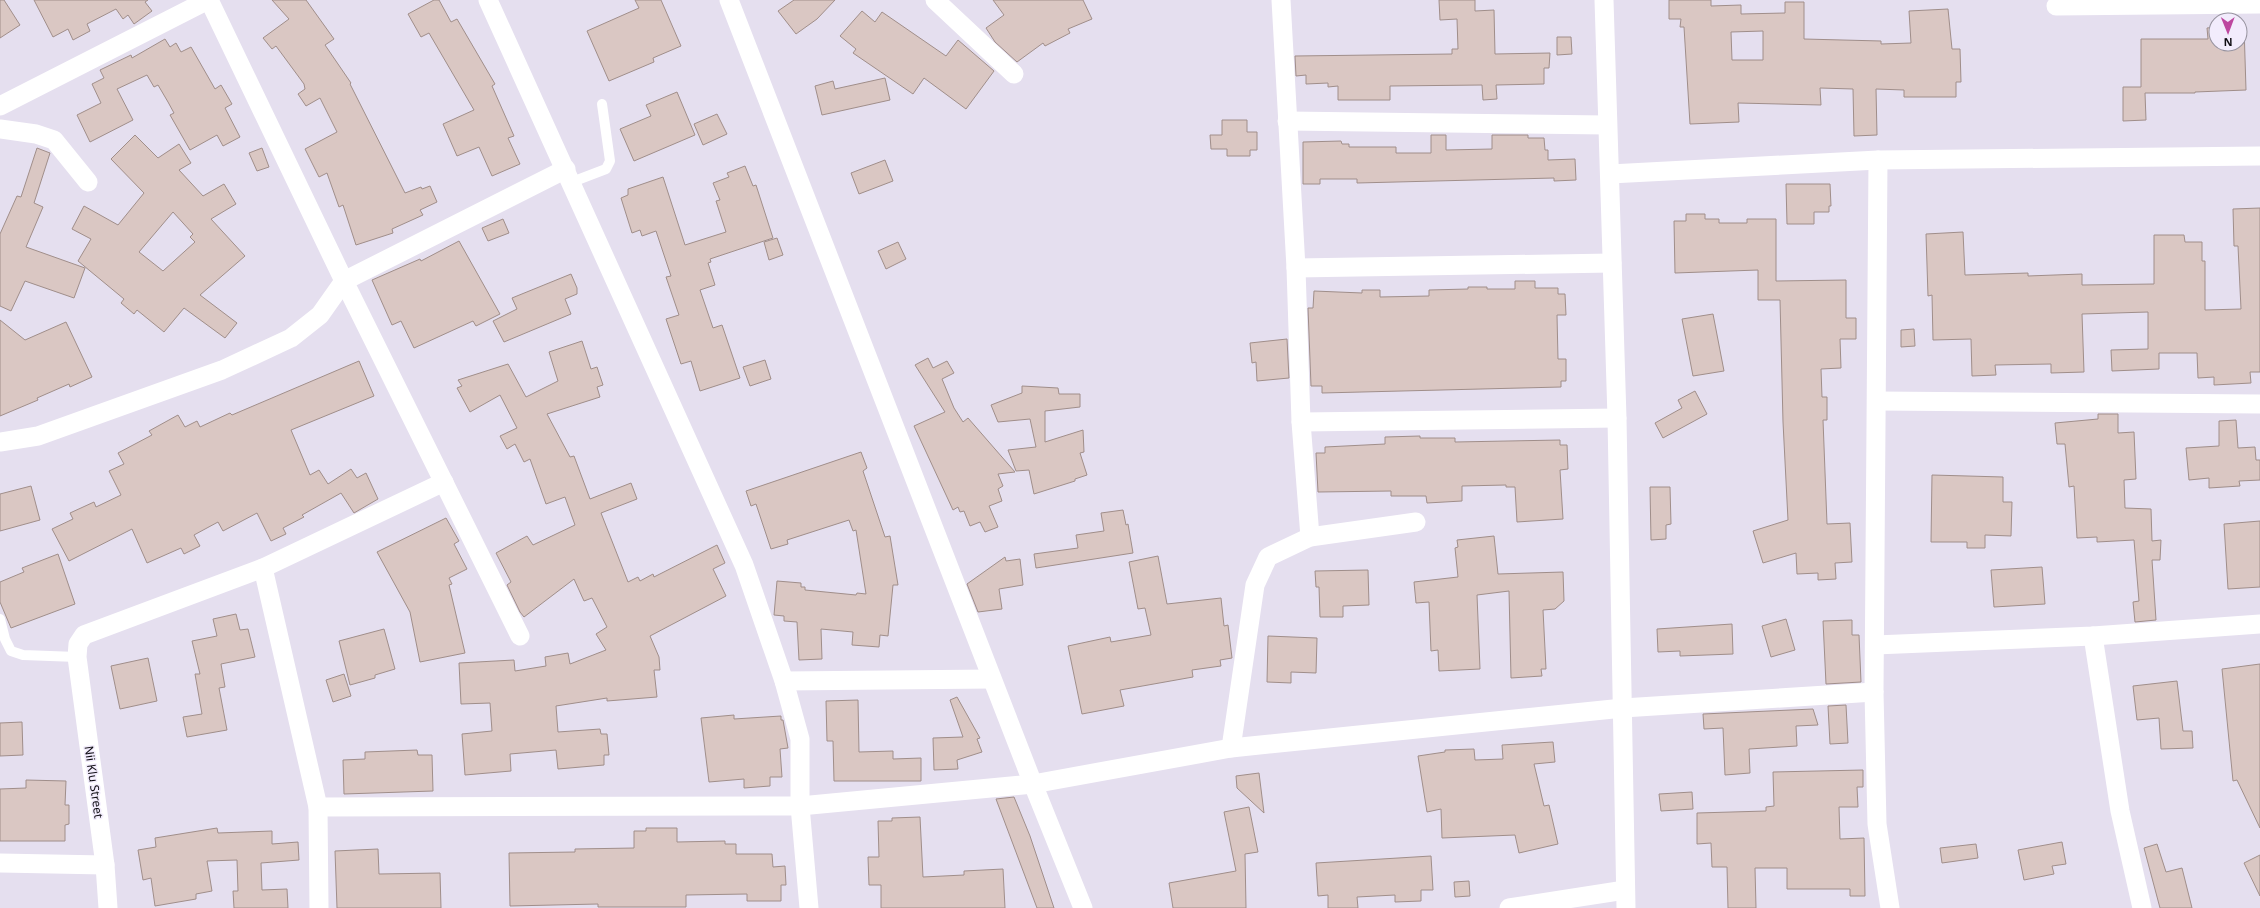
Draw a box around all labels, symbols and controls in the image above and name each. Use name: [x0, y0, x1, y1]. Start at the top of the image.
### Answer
north arrow: [2208, 12, 2248, 52]
text: N: [2224, 35, 2233, 50]
street label: Nii Klu Street: [81, 745, 108, 820]

